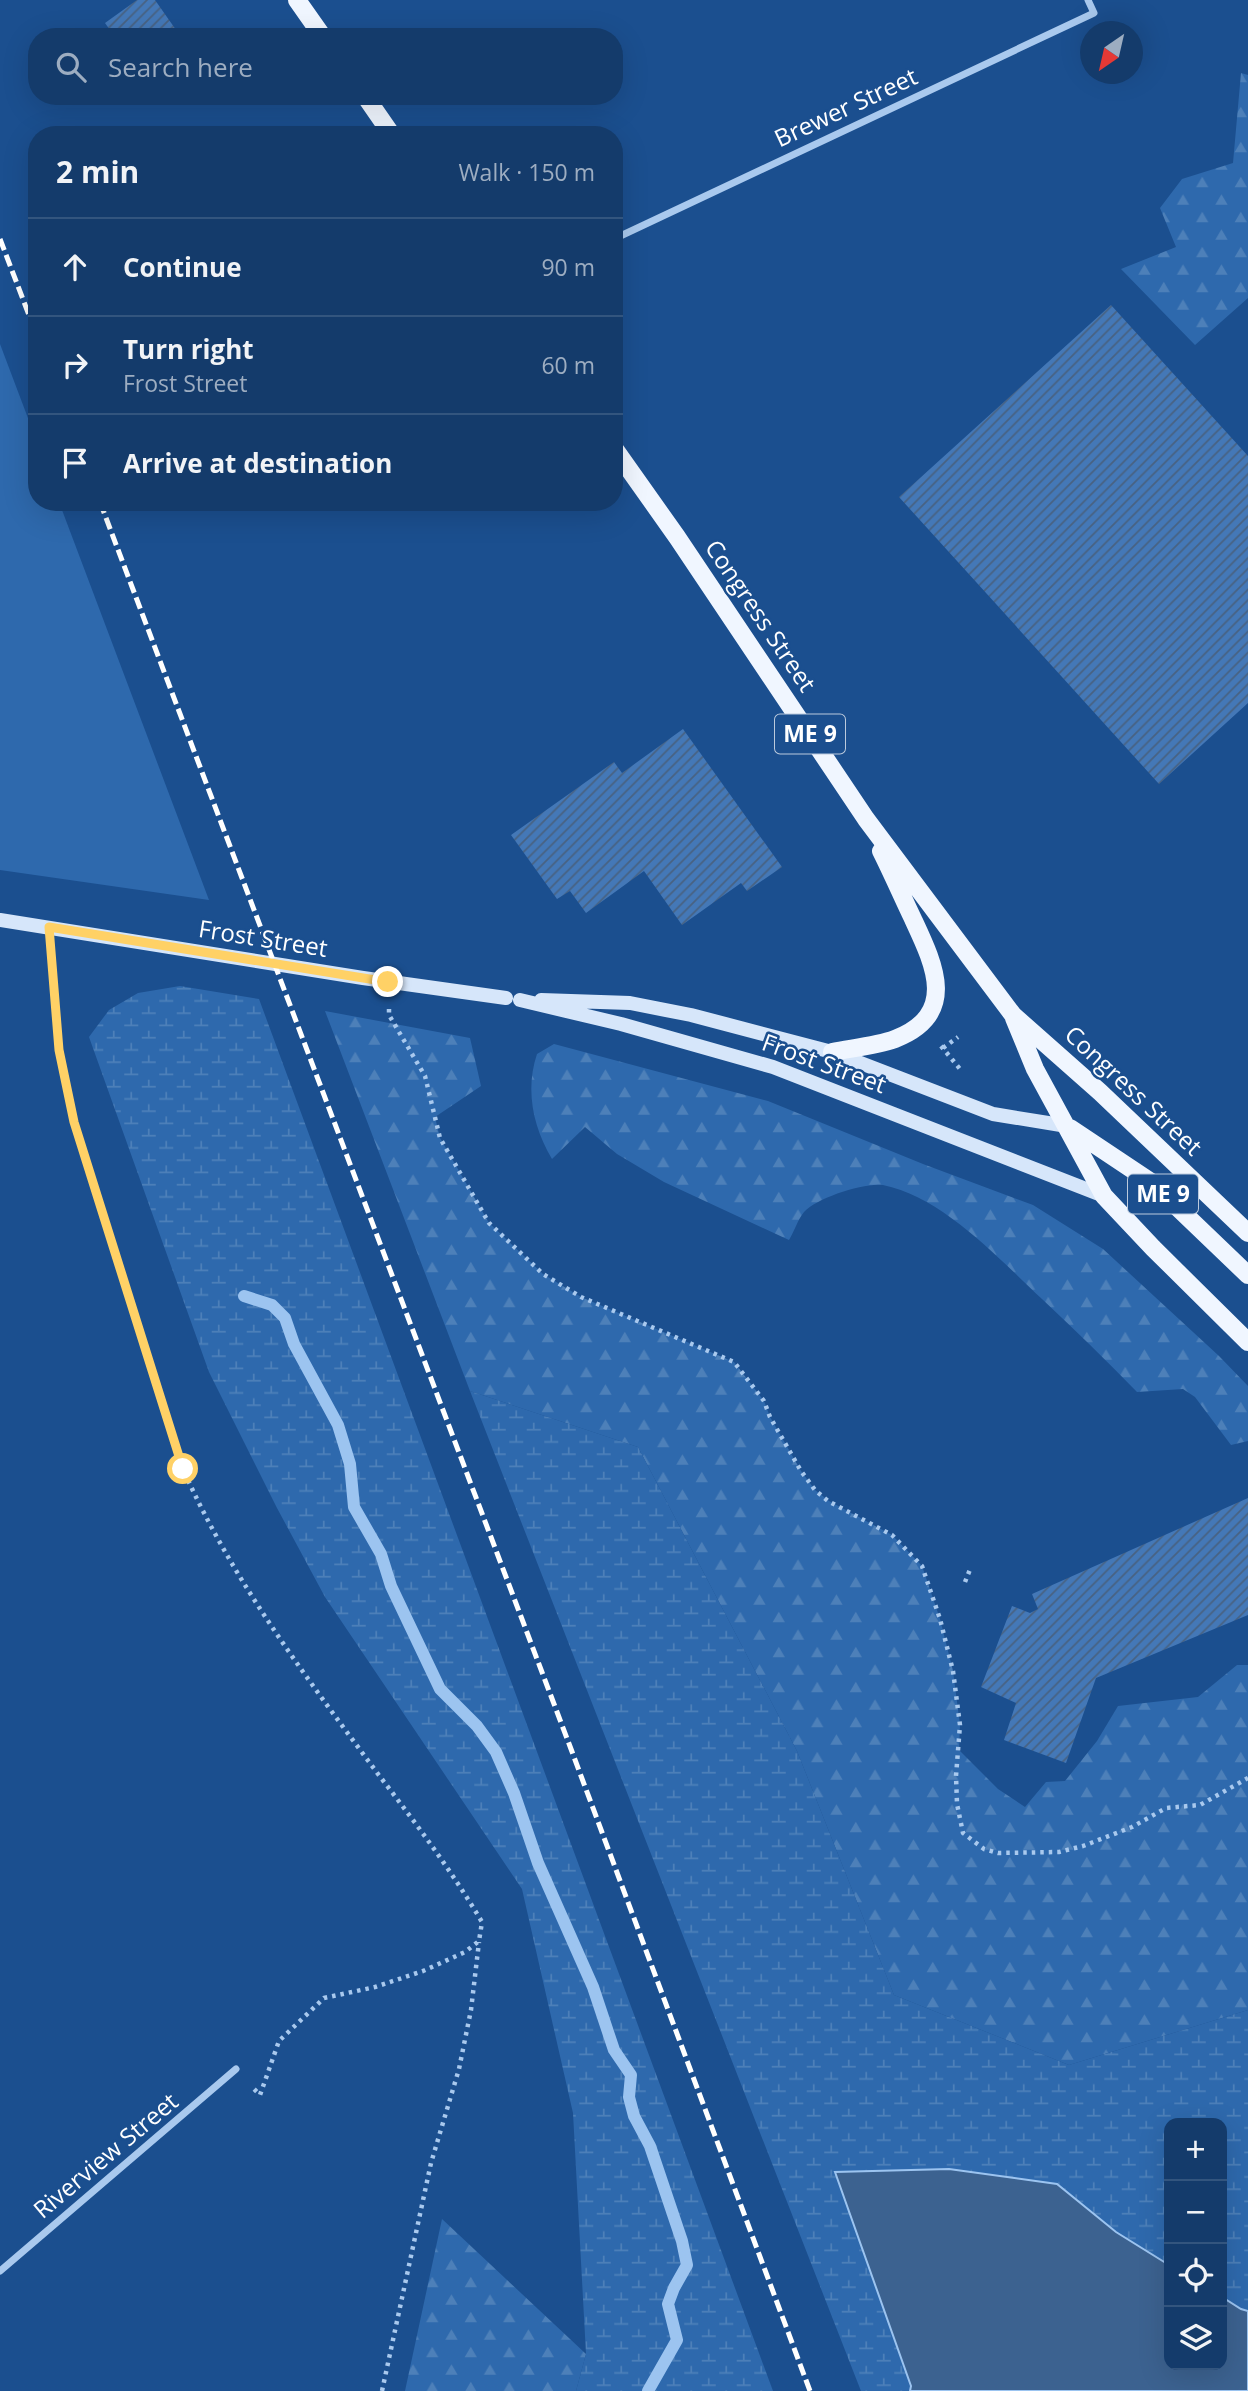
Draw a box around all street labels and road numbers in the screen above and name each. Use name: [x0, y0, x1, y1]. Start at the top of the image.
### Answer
street label: Brewer Street: [769, 59, 922, 154]
street label: Congress Street: [698, 533, 824, 698]
road number: ME 9: [775, 714, 845, 754]
street label: Frost Street: [197, 911, 330, 964]
street label: Congress Street: [1058, 1018, 1210, 1162]
street label: Frost Street: [758, 1025, 891, 1100]
road number: ME 9: [1128, 1175, 1198, 1214]
street label: Riverview Street: [26, 2085, 184, 2225]

